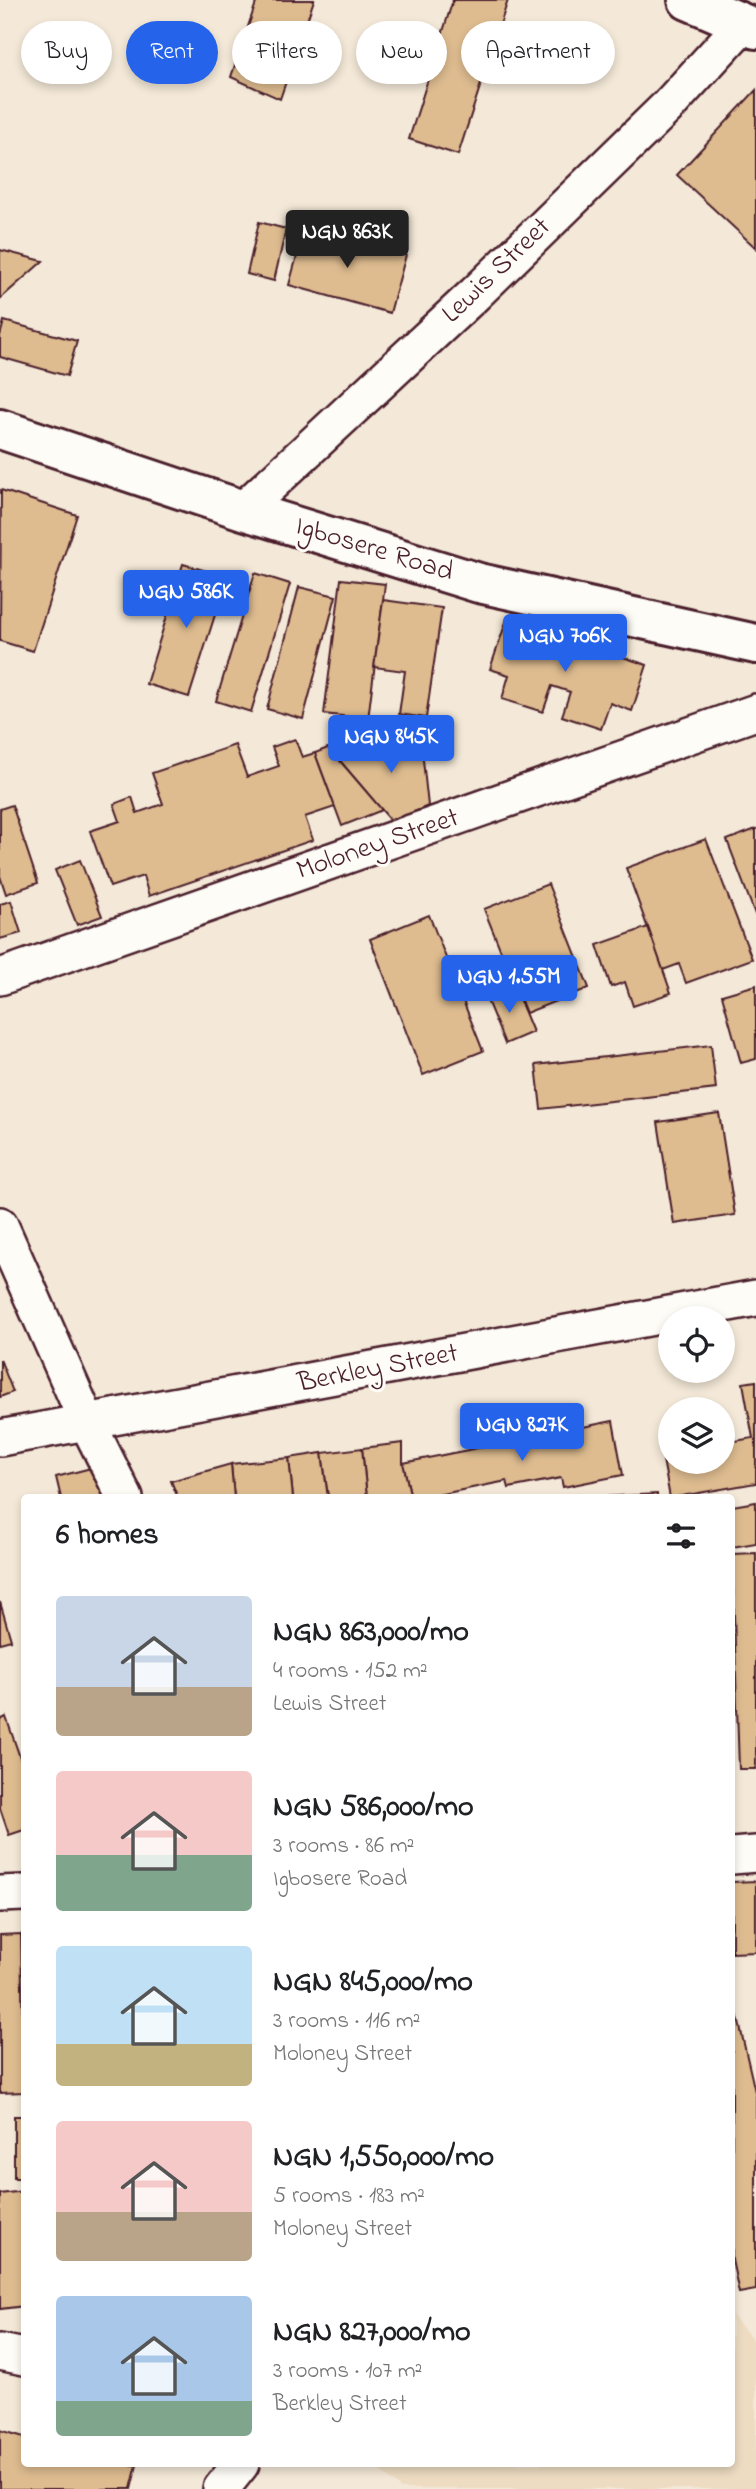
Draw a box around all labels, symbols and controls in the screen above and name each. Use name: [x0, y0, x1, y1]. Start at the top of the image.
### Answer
chip: Buy: [21, 21, 112, 84]
chip: Rent: [126, 21, 218, 84]
chip: Filters: [232, 21, 342, 84]
chip: New: [356, 21, 447, 84]
chip: Apartment: [461, 21, 615, 84]
street label: Lewis Street: [433, 208, 561, 334]
pin: NGN 863K: [275, 210, 419, 270]
text: NGN 863K: [302, 216, 392, 249]
street label: Igbosere Road: [290, 507, 458, 594]
pin: NGN 586K: [114, 570, 258, 630]
text: NGN 586K: [139, 576, 233, 609]
pin: NGN 706K: [493, 614, 637, 674]
text: NGN 706K: [519, 620, 611, 653]
pin: NGN 845K: [319, 716, 463, 775]
text: NGN 845K: [344, 721, 438, 754]
street label: Moloney Street: [291, 798, 465, 892]
pin: NGN 1.55M: [429, 956, 589, 1015]
text: NGN 1.55M: [457, 961, 561, 994]
map controls: [658, 1306, 735, 1474]
button: locate: [658, 1306, 735, 1383]
street label: Berkley Street: [293, 1333, 462, 1405]
button: layers: [658, 1397, 735, 1474]
pin: NGN 827K: [450, 1404, 594, 1463]
text: NGN 827K: [476, 1409, 568, 1442]
text: 6 homes: [56, 1514, 159, 1558]
icon: filters: [662, 1517, 700, 1555]
text: NGN 863,000/mo: [273, 1611, 469, 1655]
icon: home: [112, 1624, 196, 1708]
text: 4 rooms · 152 m²: [273, 1655, 428, 1688]
text: Lewis Street: [273, 1688, 386, 1721]
text: NGN 586,000/mo: [273, 1786, 474, 1830]
icon: home: [112, 1799, 196, 1883]
text: 3 rooms · 86 m²: [273, 1830, 414, 1863]
text: Igbosere Road: [273, 1863, 407, 1896]
text: NGN 845,000/mo: [273, 1961, 473, 2005]
icon: home: [112, 1974, 196, 2058]
text: 3 rooms · 116 m²: [273, 2005, 420, 2038]
text: Moloney Street: [273, 2038, 412, 2071]
text: NGN 1,550,000/mo: [273, 2136, 494, 2180]
icon: home: [112, 2149, 196, 2233]
text: 5 rooms · 183 m²: [273, 2180, 425, 2213]
text: Moloney Street: [273, 2213, 412, 2246]
text: NGN 827,000/mo: [273, 2311, 471, 2355]
icon: home: [112, 2324, 196, 2408]
text: 3 rooms · 107 m²: [273, 2355, 422, 2388]
text: Berkley Street: [273, 2388, 407, 2421]

